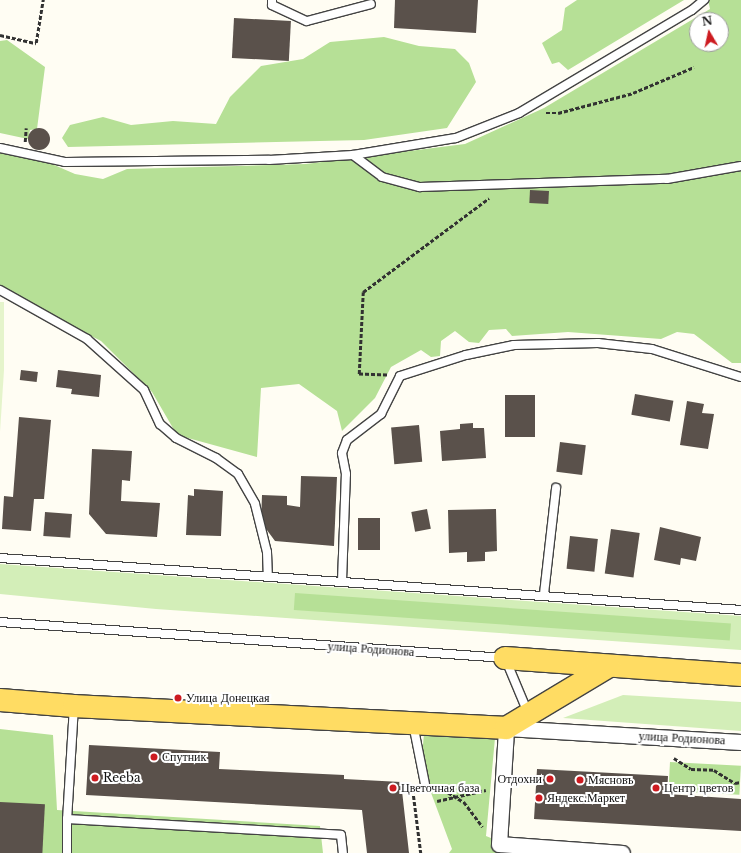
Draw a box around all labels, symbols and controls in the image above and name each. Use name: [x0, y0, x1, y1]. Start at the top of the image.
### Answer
north arrow: [689, 12, 729, 52]
text: N: [701, 13, 713, 29]
street label: улица Родионова: [327, 639, 415, 659]
place label: Улица Донецкая: [186, 691, 270, 705]
marker: Улица Донецкая: [173, 693, 183, 703]
street label: улица Родионова: [638, 729, 726, 747]
place label: Спутник: [162, 750, 206, 764]
marker: Спутник: [149, 752, 159, 762]
place label: Reeba: [103, 771, 141, 785]
place label: Отдохни: [498, 772, 542, 786]
marker: Reeba: [90, 773, 100, 783]
place label: Мясновъ: [588, 773, 634, 787]
marker: Отдохни: [545, 774, 555, 784]
marker: Мясновъ: [575, 775, 585, 785]
place label: Цветочная база: [401, 781, 480, 795]
place label: Центр цветов: [664, 781, 733, 795]
marker: Цветочная база: [388, 783, 398, 793]
marker: Центр цветов: [651, 783, 661, 793]
place label: Яндекс.Маркет: [547, 791, 625, 805]
marker: Яндекс.Маркет: [534, 793, 544, 803]

